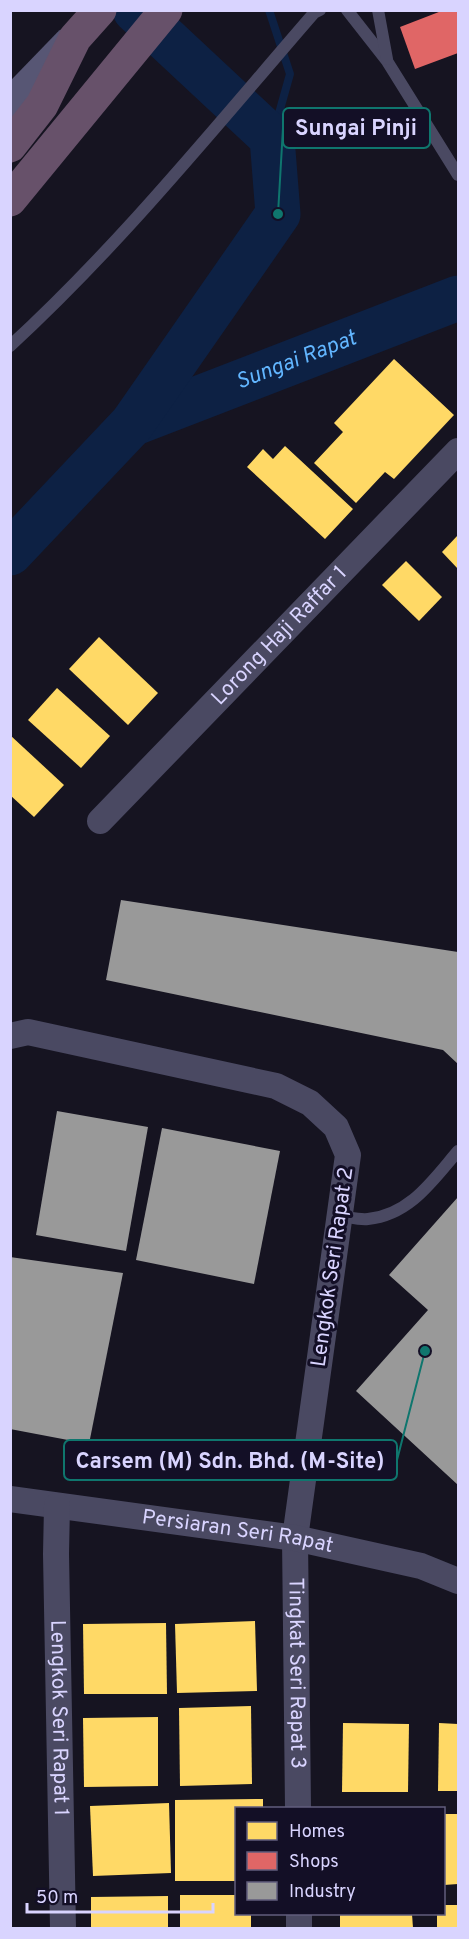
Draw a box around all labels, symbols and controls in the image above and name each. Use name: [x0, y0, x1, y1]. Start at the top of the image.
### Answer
callout: Sungai Pinji: [283, 108, 430, 148]
text: Sungai Pinji: [295, 116, 417, 143]
water label: Sungai Rapat: [232, 325, 361, 396]
street label: Lorong Haji Raffar 1: [206, 560, 353, 711]
street label: Lengkok Seri Rapat 2: [306, 1165, 360, 1369]
callout: Carsem (M) Sdn. Bhd. (M-Site): [64, 1440, 397, 1480]
text: Carsem (M) Sdn. Bhd. (M-Site): [75, 1449, 385, 1476]
street label: Persiaran Seri Rapat: [140, 1504, 336, 1560]
street label: Tingkat Seri Rapat 3: [282, 1577, 311, 1769]
street label: Lengkok Seri Rapat 1: [44, 1620, 74, 1816]
legend: [235, 1807, 445, 1915]
text: Homes: [289, 1821, 345, 1844]
text: Shops: [289, 1851, 339, 1874]
scale bar: [27, 1876, 213, 1914]
text: Industry: [289, 1881, 356, 1904]
text: 50 m: [36, 1887, 78, 1910]

